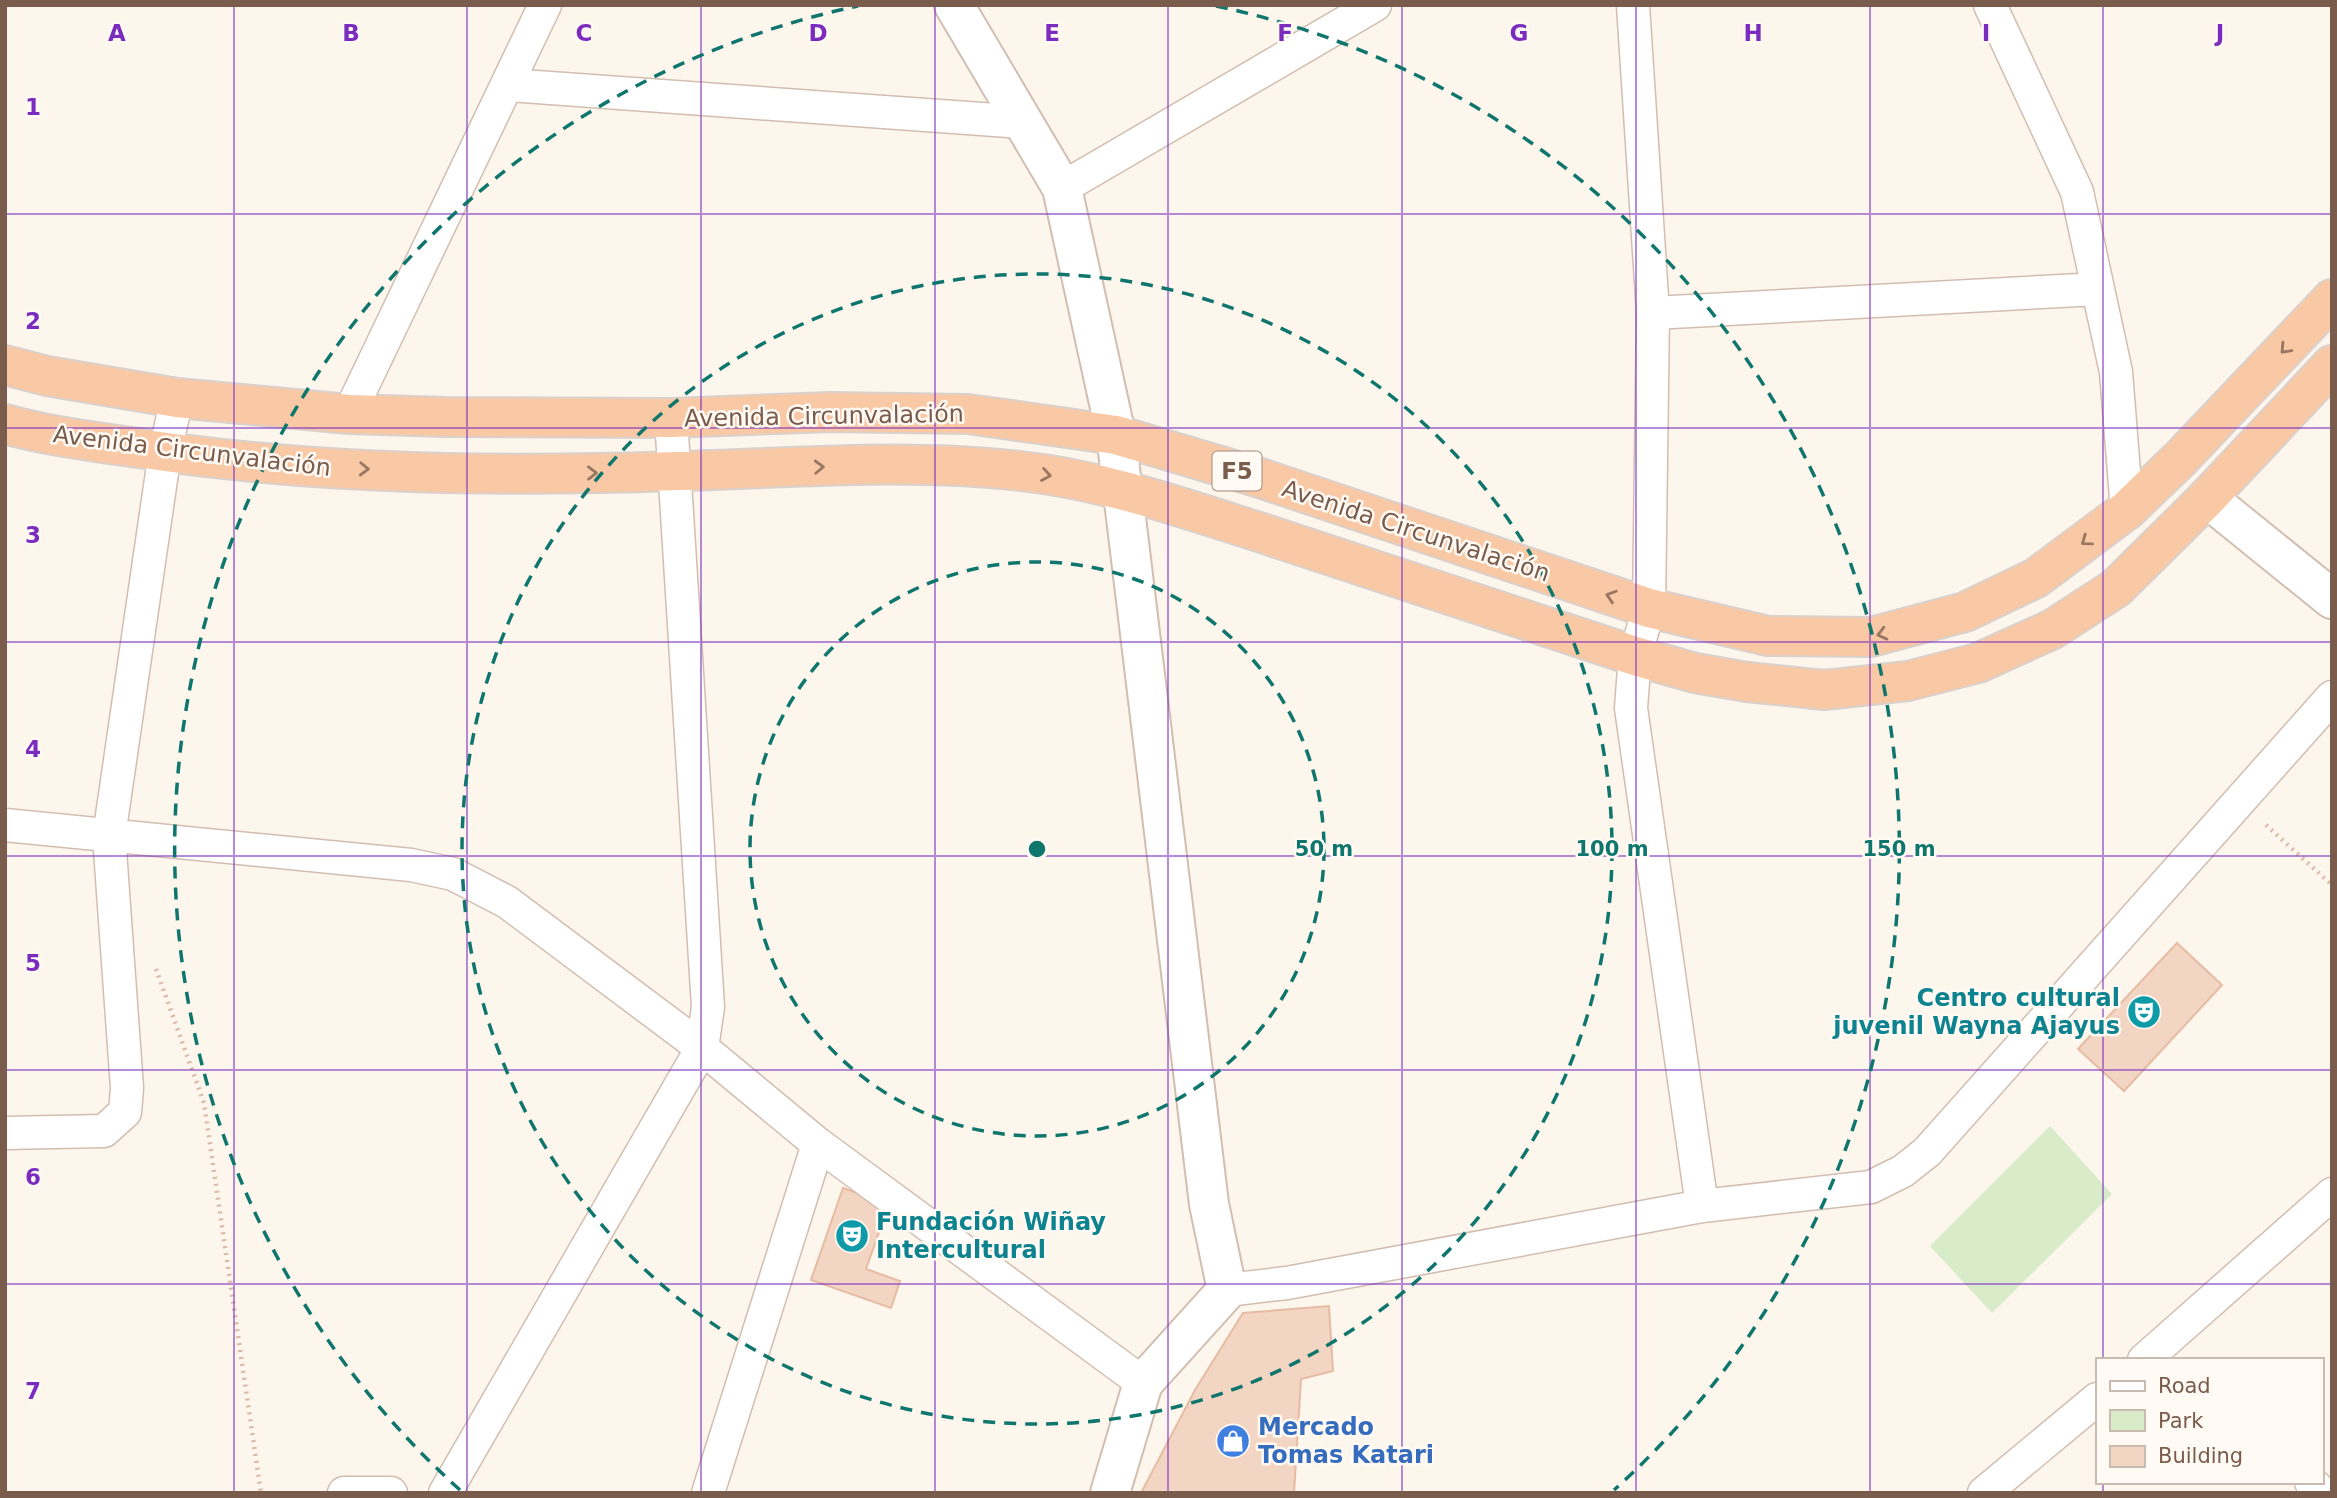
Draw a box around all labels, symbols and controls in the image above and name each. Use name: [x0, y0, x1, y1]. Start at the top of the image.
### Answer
text: A: [108, 20, 126, 46]
text: B: [342, 20, 360, 46]
text: C: [576, 20, 592, 46]
text: D: [808, 20, 828, 46]
text: E: [1044, 20, 1060, 46]
text: F: [1277, 20, 1293, 46]
text: G: [1510, 20, 1528, 46]
text: H: [1743, 20, 1763, 46]
text: I: [1982, 20, 1990, 46]
text: J: [2214, 20, 2224, 46]
text: 1: [25, 94, 41, 120]
text: 2: [25, 308, 41, 334]
one-way arrow: [2280, 341, 2293, 354]
street label: Avenida Circunvalación: [684, 400, 964, 432]
street label: Avenida Circunvalación: [51, 420, 333, 482]
road number: F5: [1212, 452, 1262, 491]
one-way arrow: [814, 459, 825, 474]
one-way arrow: [359, 461, 370, 477]
one-way arrow: [586, 465, 597, 480]
one-way arrow: [1040, 467, 1052, 482]
street label: Avenida Circunvalación: [1279, 474, 1553, 588]
text: 3: [25, 522, 41, 548]
one-way arrow: [2082, 532, 2094, 545]
one-way arrow: [1605, 589, 1617, 604]
one-way arrow: [1876, 626, 1888, 640]
text: 4: [25, 736, 41, 762]
centre of rings: [1025, 837, 1049, 861]
text: 50 m: [1295, 837, 1353, 861]
text: 100 m: [1575, 837, 1649, 861]
text: 150 m: [1862, 837, 1936, 861]
text: 5: [25, 950, 41, 976]
place label: Centro cultural juvenil Wayna Ajayus: [1832, 984, 2120, 1040]
theatre icon: Centro cultural juvenil Wayna Ajayus: [2125, 993, 2163, 1031]
text: 6: [25, 1164, 41, 1190]
place label: Fundación Wiñay Intercultural: [876, 1208, 1106, 1264]
theatre icon: Fundación Wiñay Intercultural: [833, 1217, 871, 1255]
legend: [2096, 1358, 2323, 1484]
text: Road: [2158, 1374, 2211, 1398]
text: 7: [25, 1378, 41, 1404]
text: Park: [2158, 1409, 2204, 1433]
place label: Mercado Tomas Katari: [1258, 1413, 1434, 1469]
shop icon: Mercado Tomas Katari: [1214, 1422, 1252, 1460]
text: Building: [2158, 1444, 2243, 1468]

